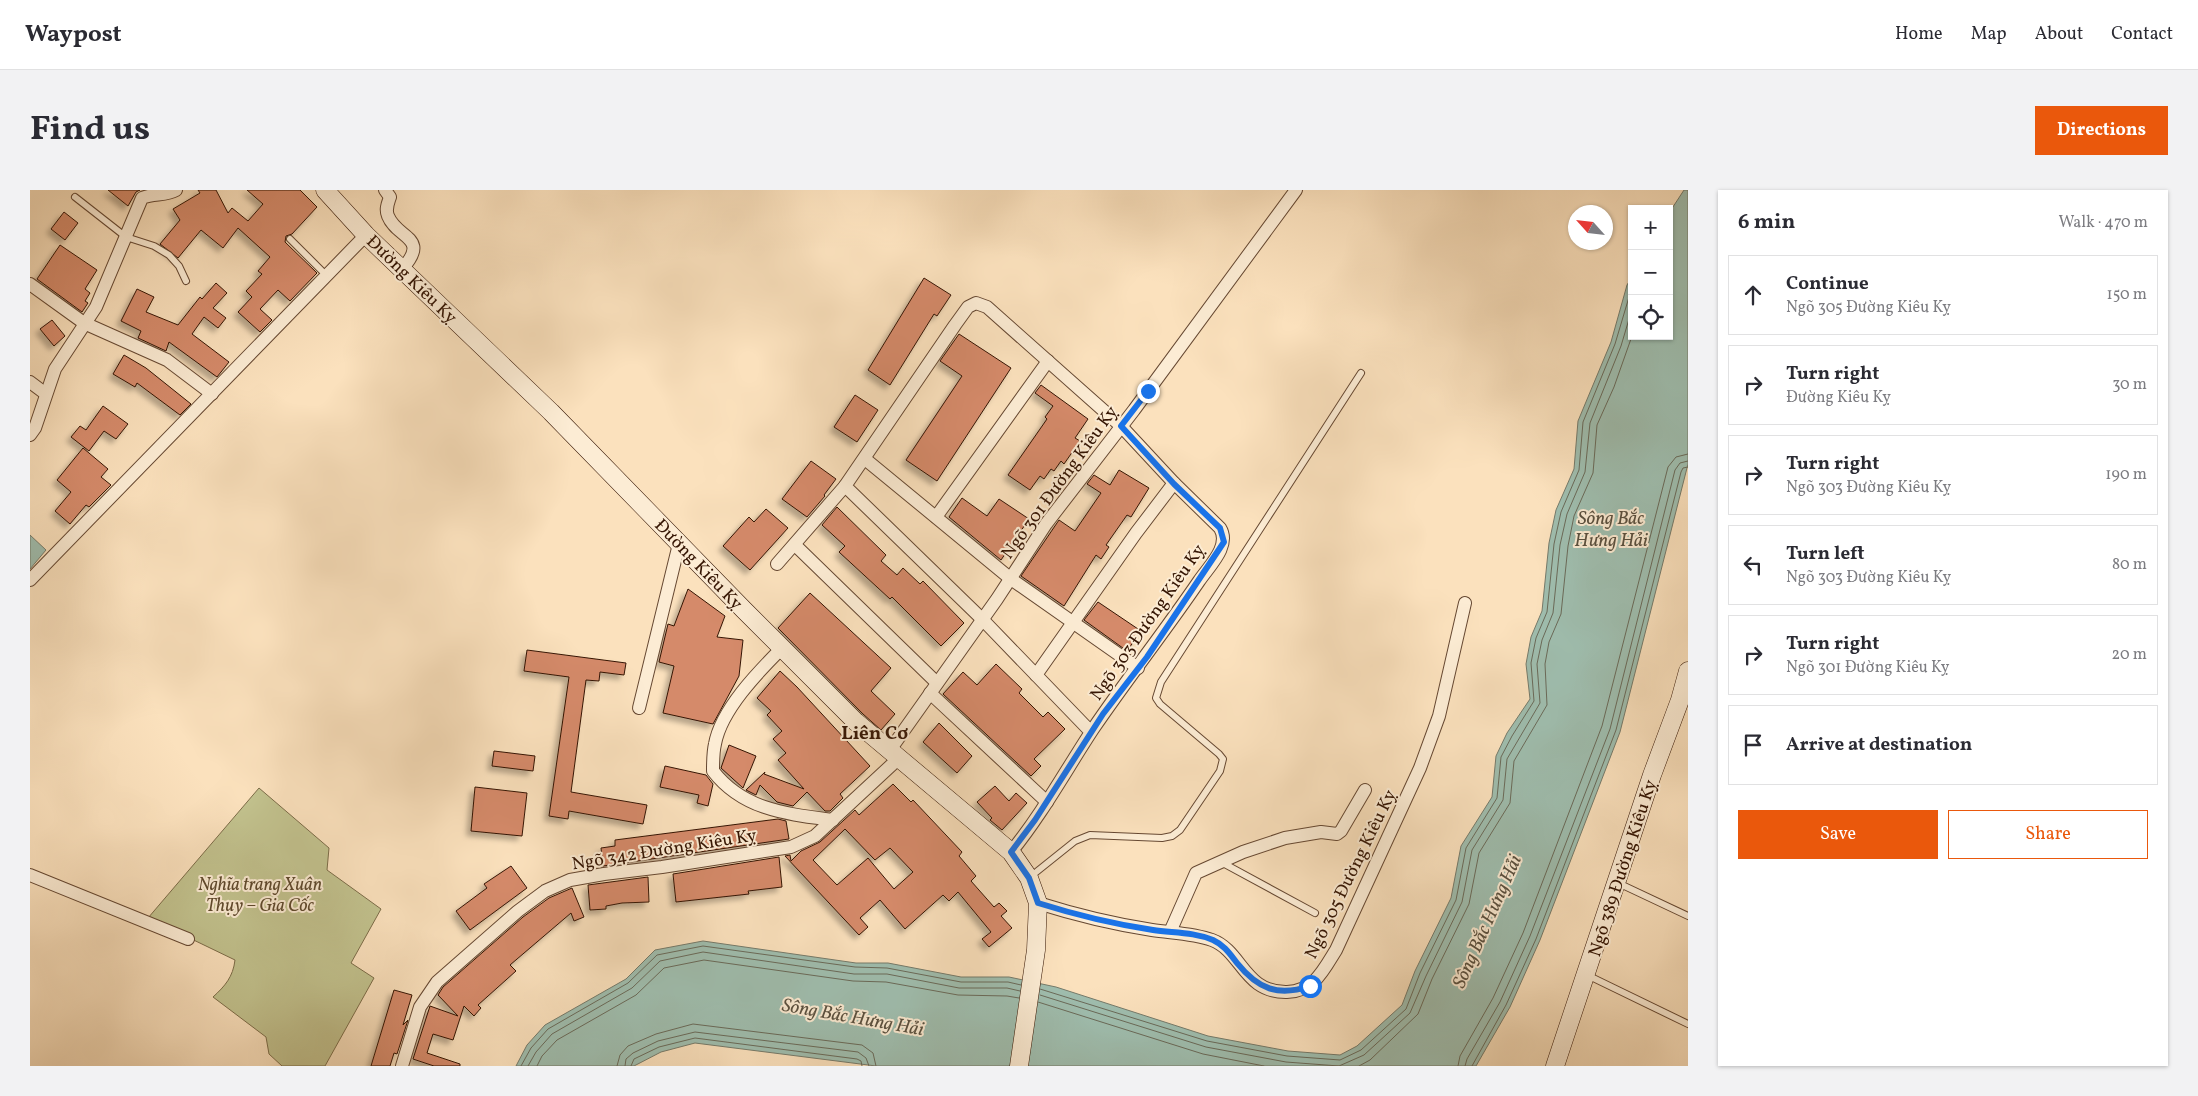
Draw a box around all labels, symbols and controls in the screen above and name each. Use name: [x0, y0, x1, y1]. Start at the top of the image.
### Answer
text: Waypost: [25, 18, 122, 52]
text: Home: [1895, 22, 1943, 47]
text: Map: [1971, 22, 2007, 47]
text: About: [2035, 22, 2083, 47]
text: Contact: [2111, 22, 2173, 47]
text: Find us: [30, 106, 150, 154]
button: Directions: [2035, 106, 2168, 155]
north arrow: [1568, 205, 1613, 250]
map controls: [1628, 205, 1673, 340]
button: +: [1628, 205, 1673, 250]
text: 6 min: [1738, 208, 1795, 237]
text: Walk · 470 m: [2058, 212, 2148, 234]
street label: Đường Kiêu Kỵ: [360, 230, 462, 330]
button: −: [1628, 250, 1673, 295]
text: Continue: [1786, 271, 1869, 297]
icon: ahead: [1739, 281, 1767, 309]
text: 150 m: [2106, 284, 2147, 306]
button: locate: [1628, 295, 1673, 340]
text: Ngõ 305 Đường Kiêu Kỵ: [1786, 297, 1951, 319]
text: Turn right: [1786, 361, 1879, 387]
icon: right: [1739, 371, 1767, 399]
text: 30 m: [2112, 374, 2147, 396]
route end: [1137, 380, 1160, 403]
text: Đường Kiêu Kỵ: [1786, 387, 1891, 409]
street label: Ngõ 301 Đường Kiêu Kỵ: [996, 401, 1125, 565]
text: Turn right: [1786, 451, 1879, 477]
icon: right: [1739, 461, 1767, 489]
text: 190 m: [2105, 464, 2147, 486]
text: Ngõ 303 Đường Kiêu Kỵ: [1786, 477, 1951, 499]
water label: Sông Bắc Hưng Hải: [1574, 506, 1648, 554]
street label: Đường Kiêu Kỵ: [648, 514, 748, 616]
street label: Ngõ 303 Đường Kiêu Kỵ: [1085, 539, 1212, 706]
text: Turn left: [1786, 541, 1865, 567]
icon: left: [1739, 551, 1767, 579]
text: 80 m: [2112, 554, 2147, 576]
text: Ngõ 303 Đường Kiêu Kỵ: [1786, 567, 1951, 589]
text: Turn right: [1786, 631, 1879, 657]
icon: right: [1739, 641, 1767, 669]
text: 20 m: [2112, 644, 2147, 666]
text: Ngõ 301 Đường Kiêu Kỵ: [1786, 657, 1949, 679]
district label: Liên Cơ: [841, 721, 909, 747]
icon: arrive: [1739, 731, 1767, 759]
text: Arrive at destination: [1786, 732, 1972, 758]
street label: Ngõ 389 Đường Kiêu Kỵ: [1583, 776, 1664, 960]
street label: Ngõ 305 Đường Kiêu Kỵ: [1299, 786, 1403, 963]
button: Save: [1738, 810, 1938, 859]
button: Share: [1948, 810, 2148, 859]
street label: Ngõ 342 Đường Kiêu Kỵ: [570, 823, 759, 877]
water label: Sông Bắc Hưng Hải: [1447, 851, 1529, 993]
park label: Nghĩa trang Xuân Thụy – Gia Cốc: [198, 873, 322, 919]
route start: [1299, 975, 1322, 998]
water label: Sông Bắc Hưng Hải: [780, 993, 926, 1043]

